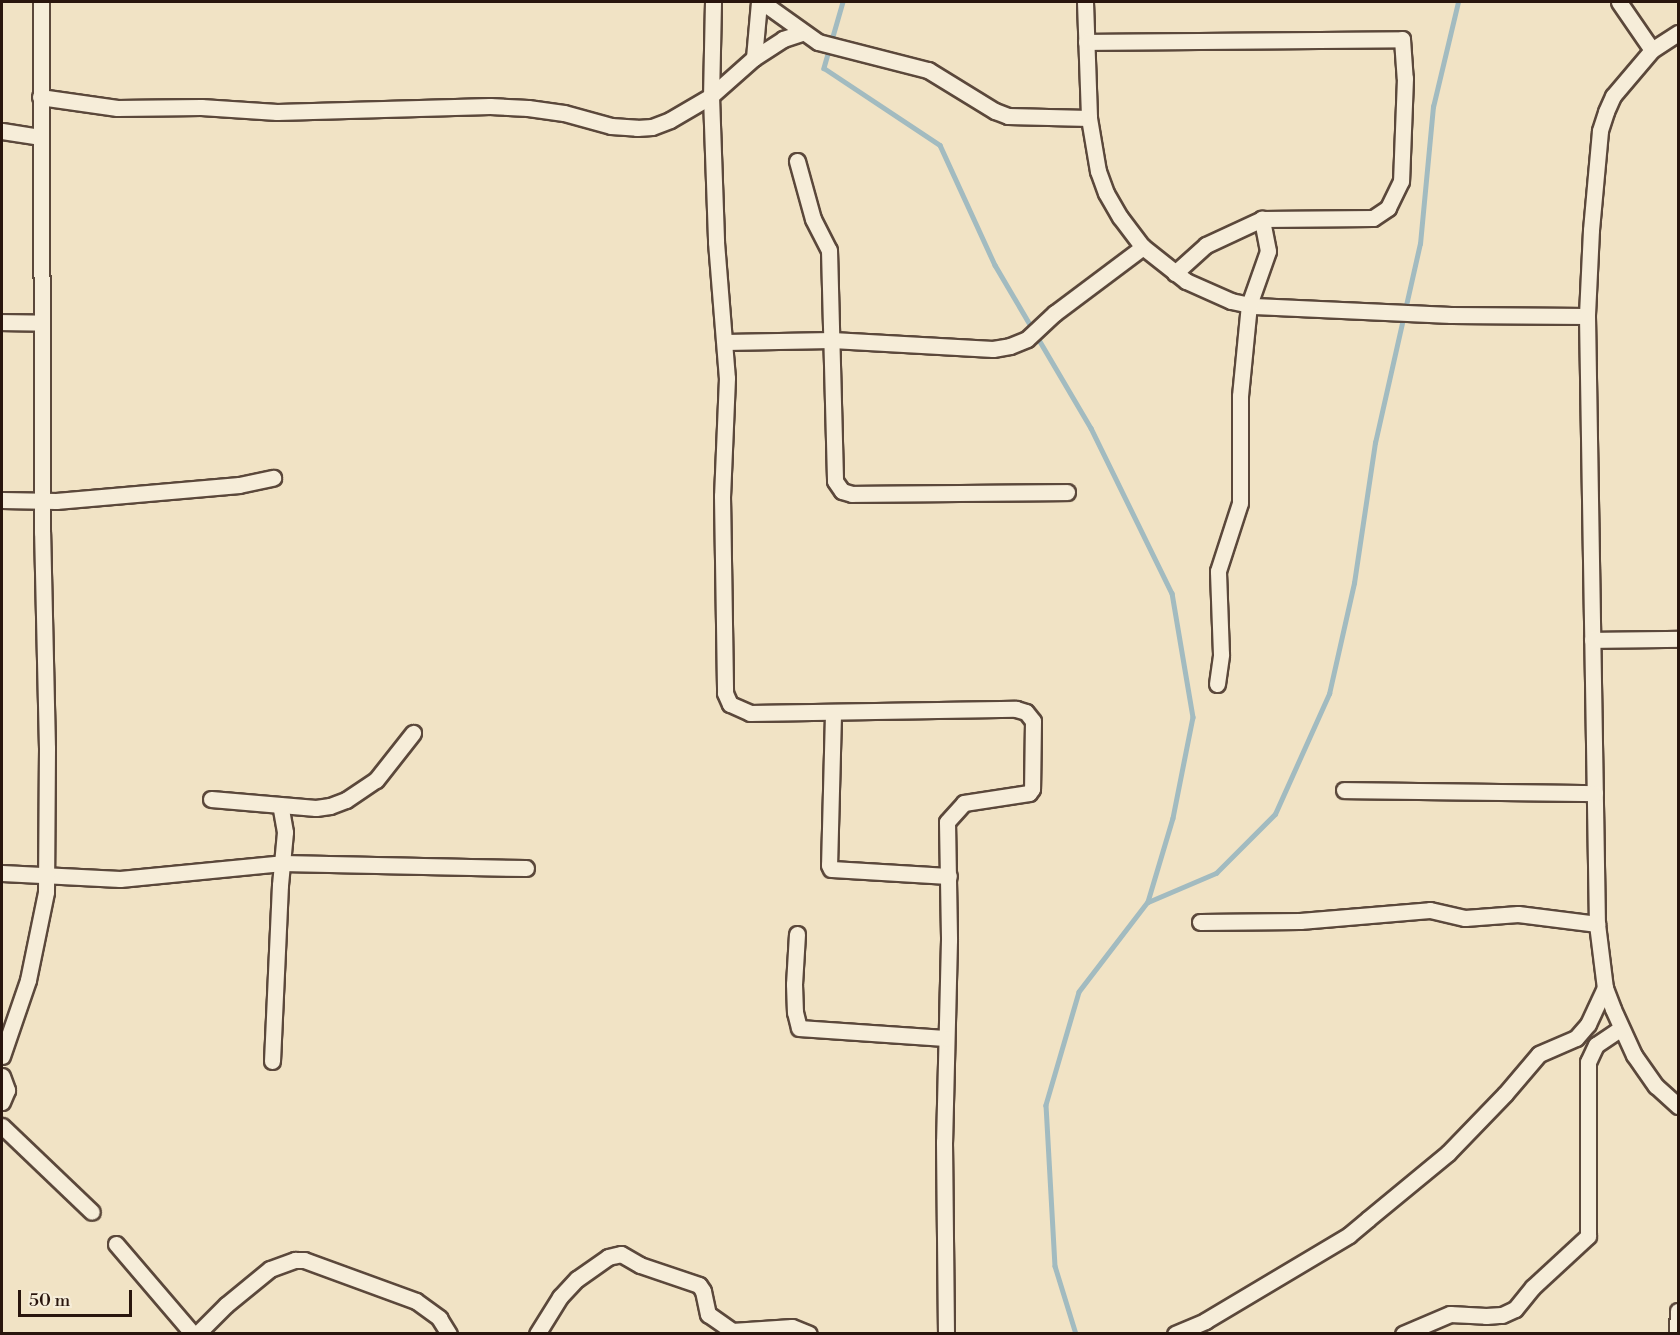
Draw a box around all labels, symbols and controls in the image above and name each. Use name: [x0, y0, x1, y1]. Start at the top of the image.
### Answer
scale bar: [21, 1278, 135, 1316]
text: 50 m: [29, 1289, 70, 1312]

